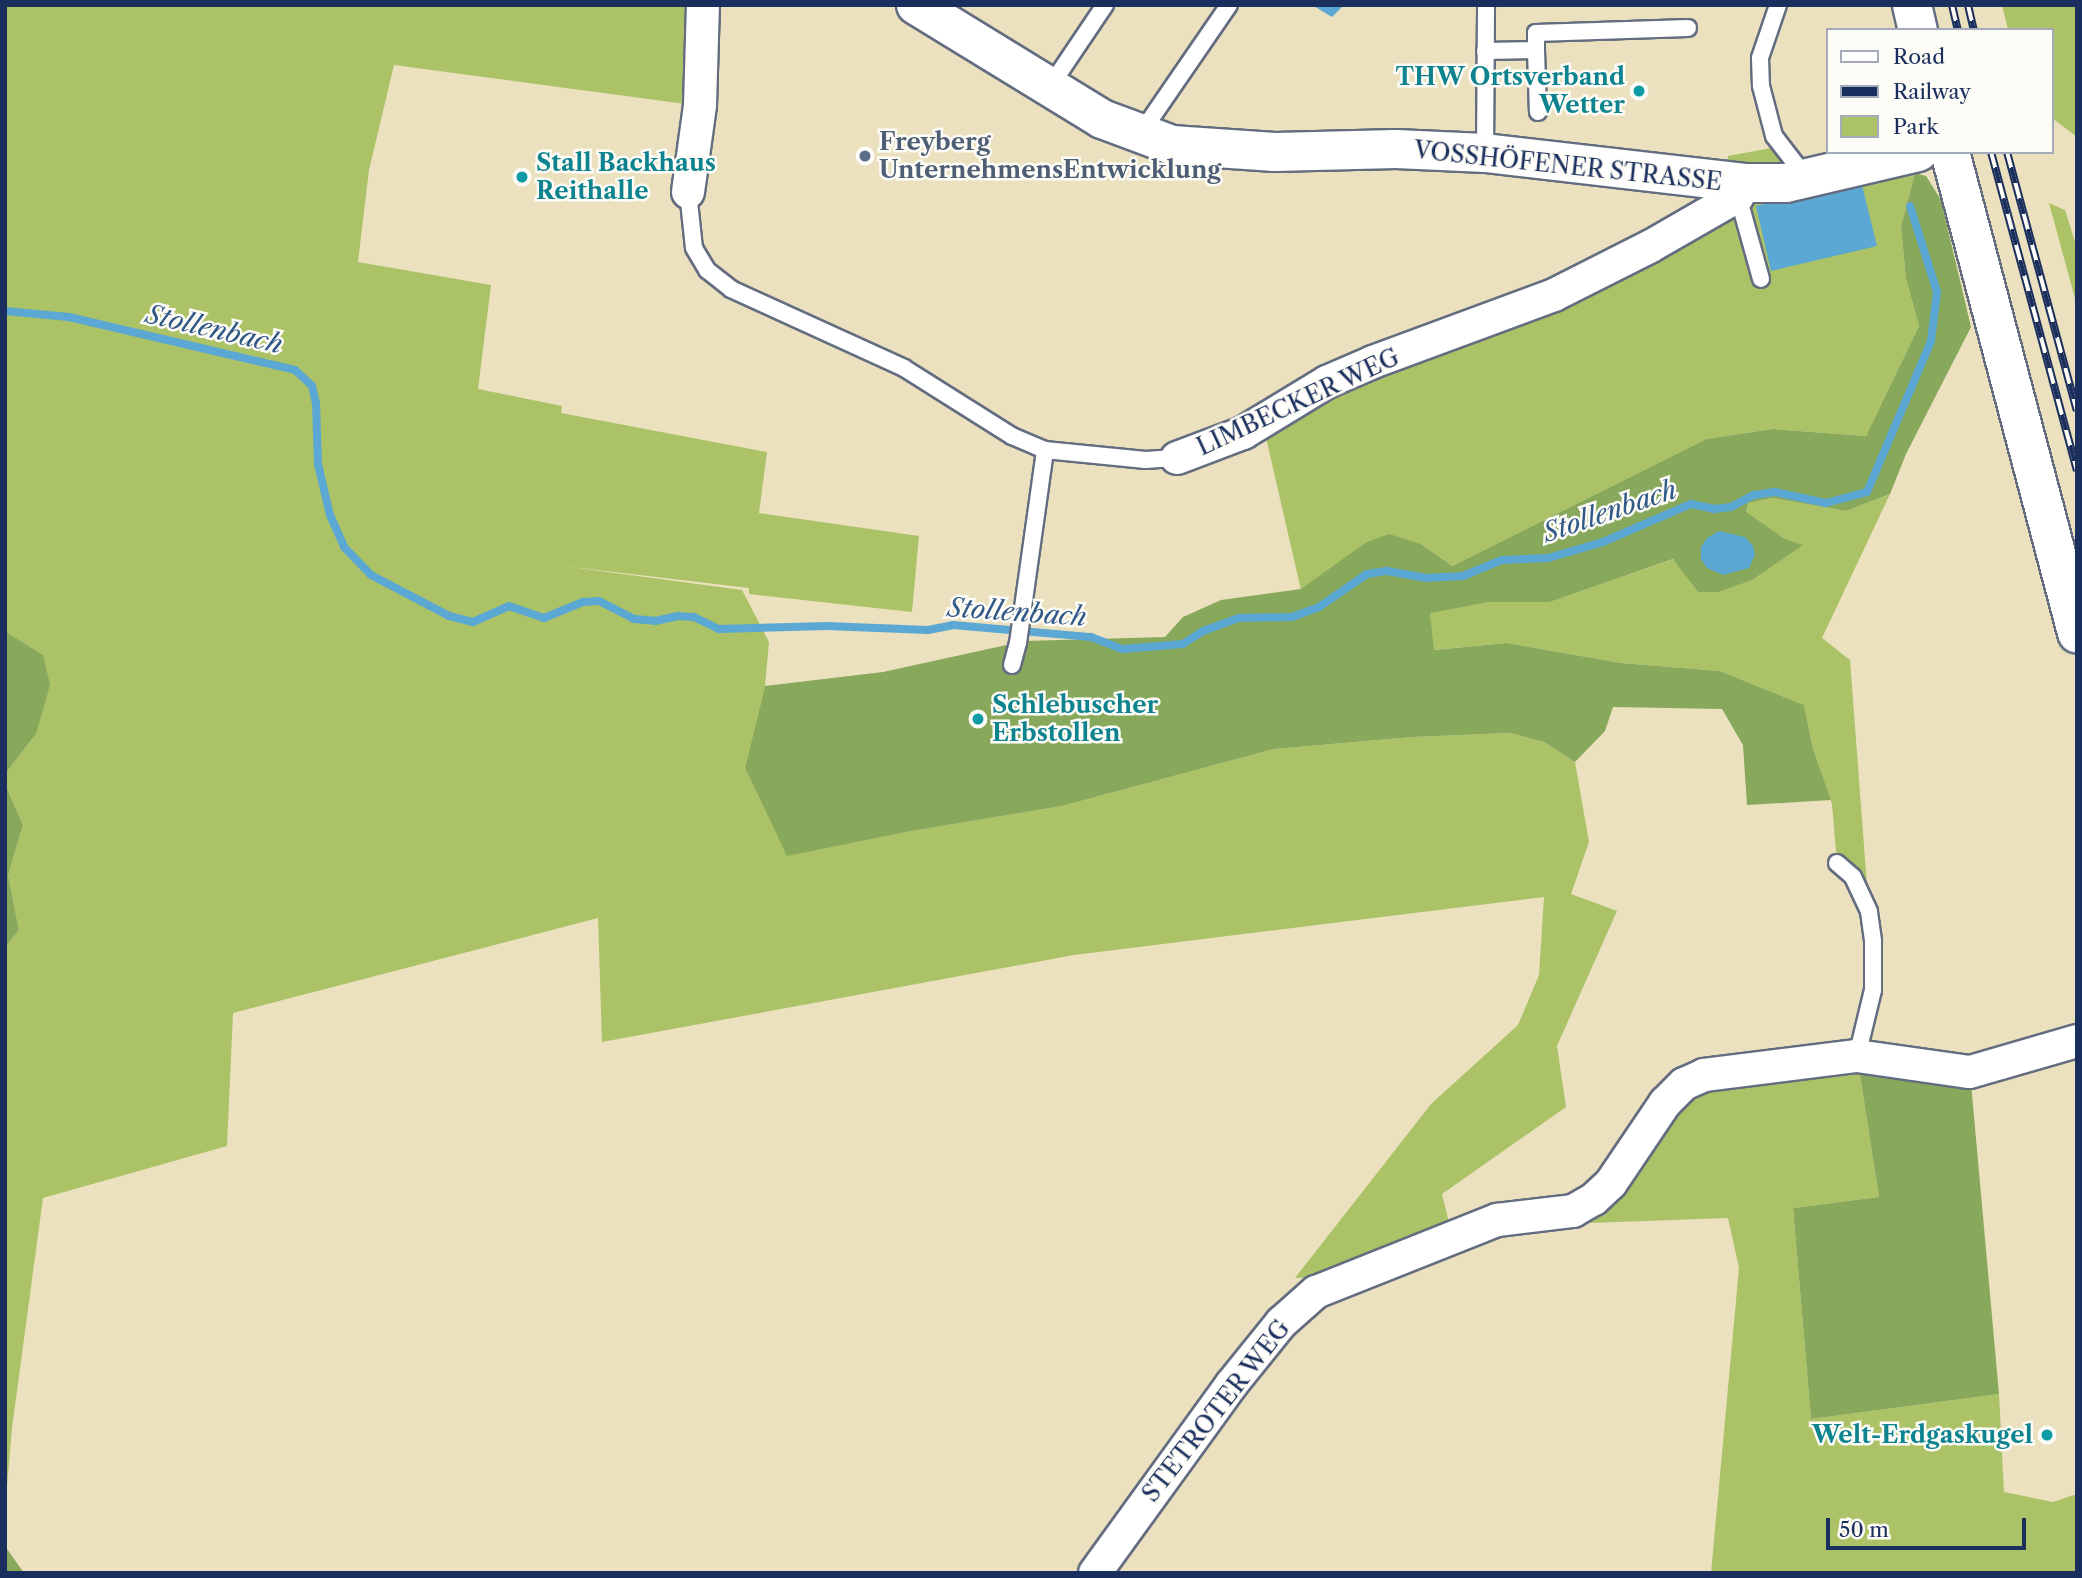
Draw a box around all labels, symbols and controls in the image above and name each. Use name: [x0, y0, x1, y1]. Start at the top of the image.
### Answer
legend: [1826, 28, 2054, 154]
text: Road: [1893, 44, 1945, 69]
place label: THW Ortsverband Wetter: [1395, 63, 1625, 119]
text: Railway: [1893, 79, 1971, 104]
marker: THW Ortsverband Wetter: [1631, 83, 1647, 99]
text: Park: [1893, 114, 1939, 139]
place label: Freyberg UnternehmensEntwicklung: [879, 128, 1221, 184]
street label: VOSSHÖFENER STRASSE: [1412, 135, 1724, 197]
marker: Freyberg UnternehmensEntwicklung: [857, 148, 873, 164]
place label: Stall Backhaus Reithalle: [536, 149, 716, 205]
marker: Stall Backhaus Reithalle: [514, 169, 530, 185]
water label: Stollenbach: [143, 299, 285, 361]
street label: LIMBECKER WEG: [1191, 342, 1405, 462]
water label: Stollenbach: [1539, 475, 1681, 549]
water label: Stollenbach: [947, 593, 1087, 633]
place label: Schlebuscher Erbstollen: [992, 691, 1158, 747]
marker: Schlebuscher Erbstollen: [970, 711, 986, 727]
street label: STETROTER WEG: [1135, 1314, 1297, 1508]
place label: Welt-Erdgaskugel: [1812, 1421, 2033, 1449]
marker: Welt-Erdgaskugel: [2039, 1427, 2055, 1443]
scale bar: [1830, 1504, 2030, 1548]
text: 50 m: [1839, 1517, 1889, 1542]

